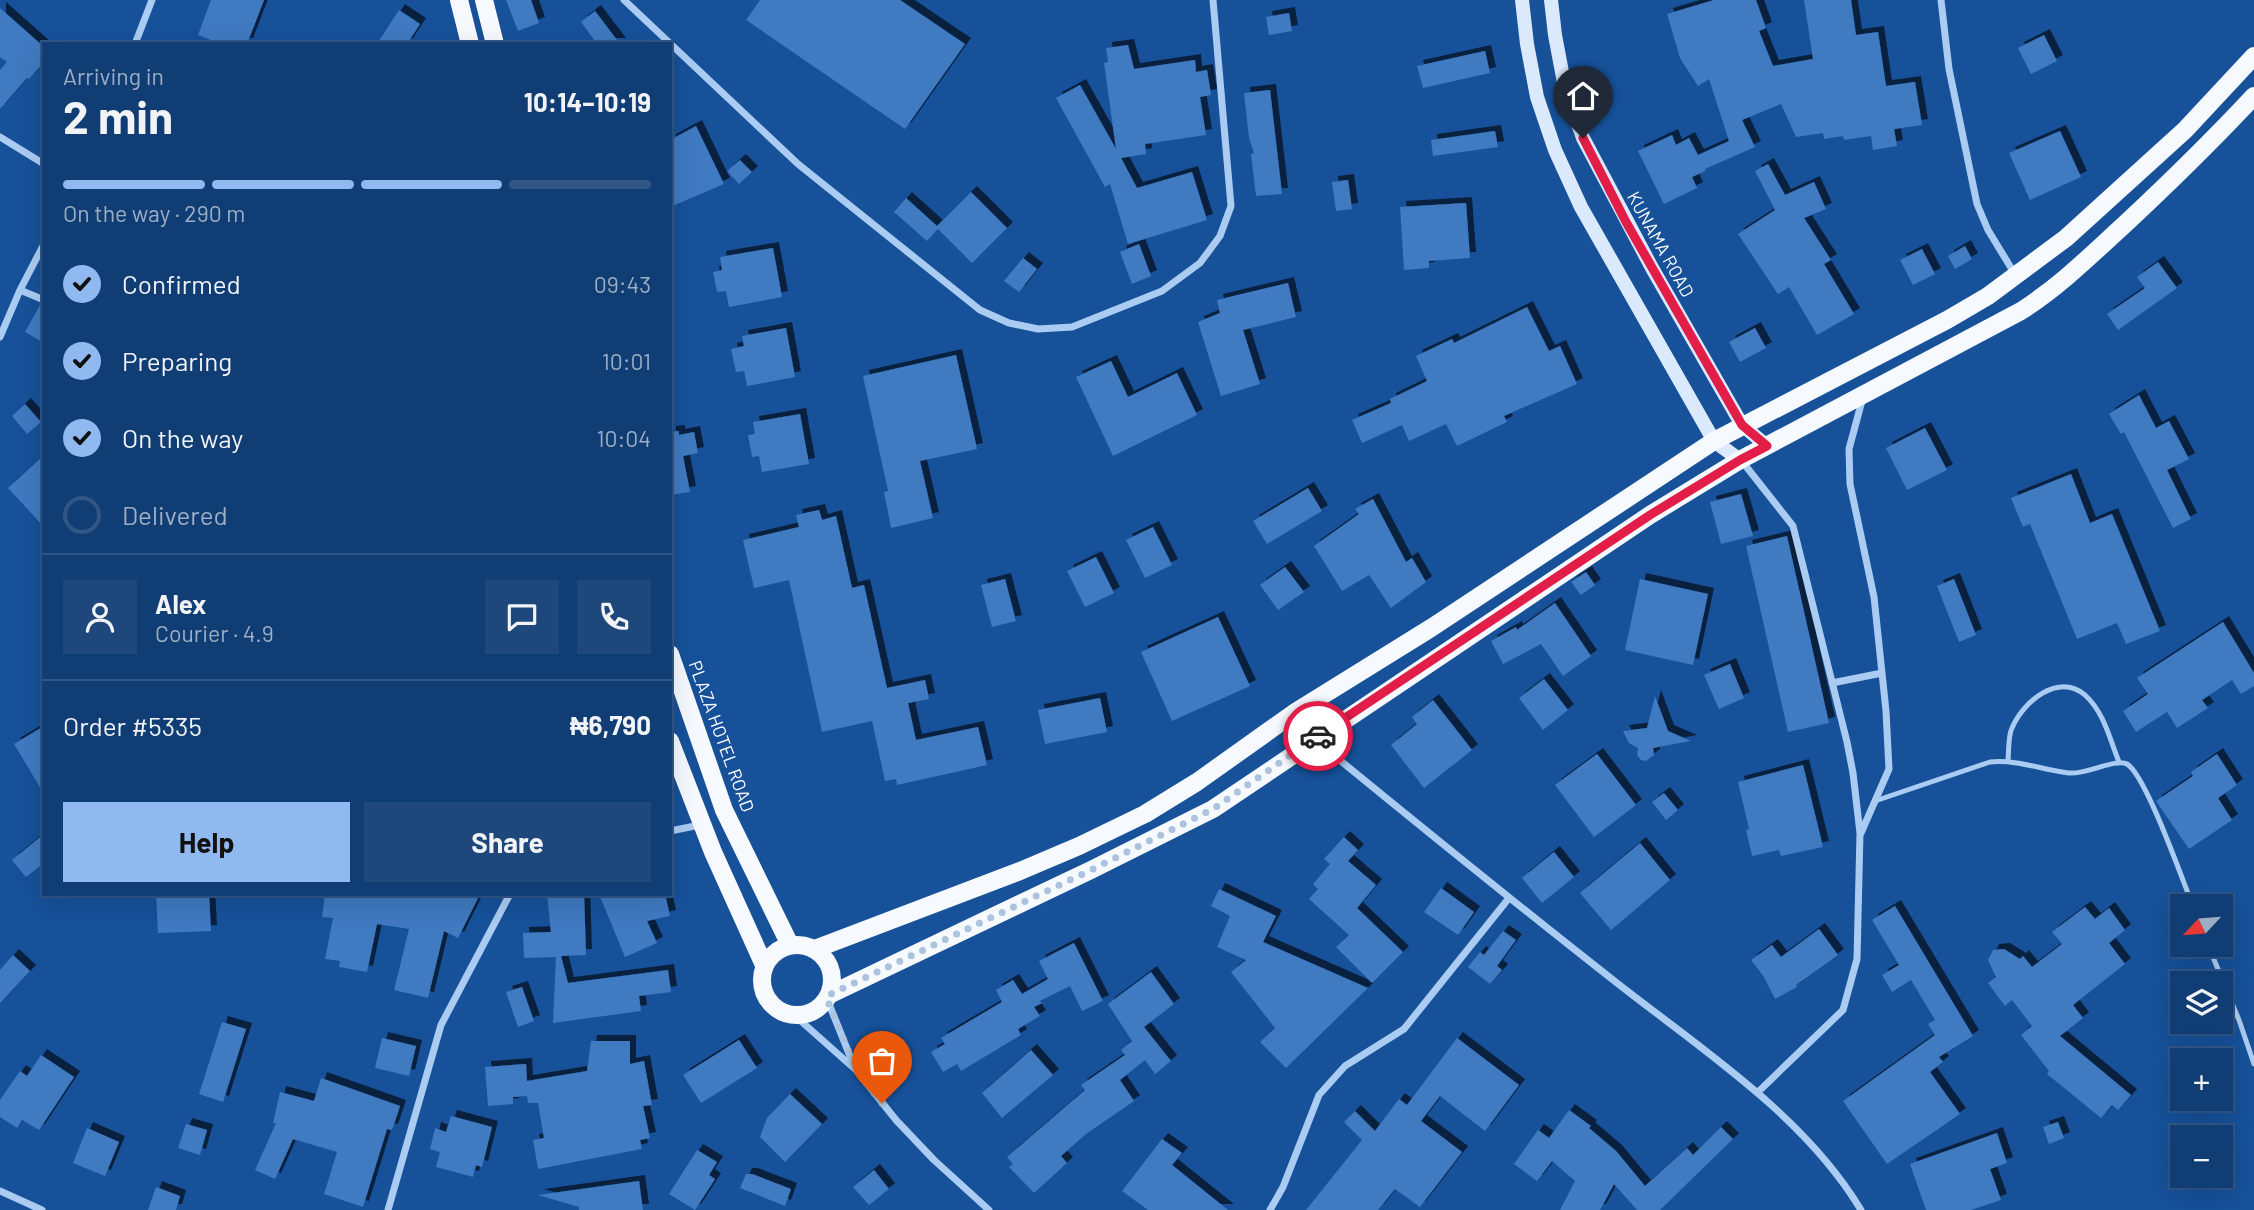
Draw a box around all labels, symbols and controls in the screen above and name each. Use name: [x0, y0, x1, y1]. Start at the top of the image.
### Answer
text: Arriving in: [63, 62, 164, 90]
pin: [1553, 66, 1613, 138]
icon: home: [1564, 77, 1602, 115]
text: 10:14–10:19: [524, 86, 651, 117]
text: 2 min: [63, 88, 173, 143]
street label: KUNAMA ROAD: [1623, 187, 1699, 301]
text: On the way · 290 m: [63, 199, 245, 227]
icon: check: [63, 265, 101, 303]
text: Confirmed: [122, 268, 241, 299]
text: 09:43: [594, 270, 651, 298]
icon: check: [63, 342, 101, 380]
text: Preparing: [122, 345, 232, 376]
text: 10:01: [602, 347, 651, 375]
icon: check: [63, 419, 101, 457]
text: On the way: [122, 422, 243, 453]
text: 10:04: [596, 424, 651, 452]
text: Delivered: [122, 499, 228, 530]
button: person: [63, 580, 137, 654]
button: chat: [485, 580, 559, 654]
button: phone: [577, 580, 651, 654]
text: Alex: [155, 588, 206, 619]
text: Courier · 4.9: [155, 619, 274, 647]
street label: PLAZA HOTEL ROAD: [684, 657, 760, 815]
courier: [1283, 701, 1353, 771]
text: ₦6,790: [570, 709, 651, 740]
text: Order #5335: [63, 710, 202, 741]
icon: car: [1299, 717, 1337, 755]
button: Help: [63, 802, 350, 882]
button: Share: [364, 802, 651, 882]
north arrow: [2170, 894, 2233, 957]
map controls: [2170, 894, 2233, 1188]
button: layers: [2170, 971, 2233, 1034]
pin: [852, 1031, 912, 1103]
icon: bag: [863, 1042, 901, 1080]
button: +: [2170, 1048, 2233, 1111]
button: −: [2170, 1125, 2233, 1188]

